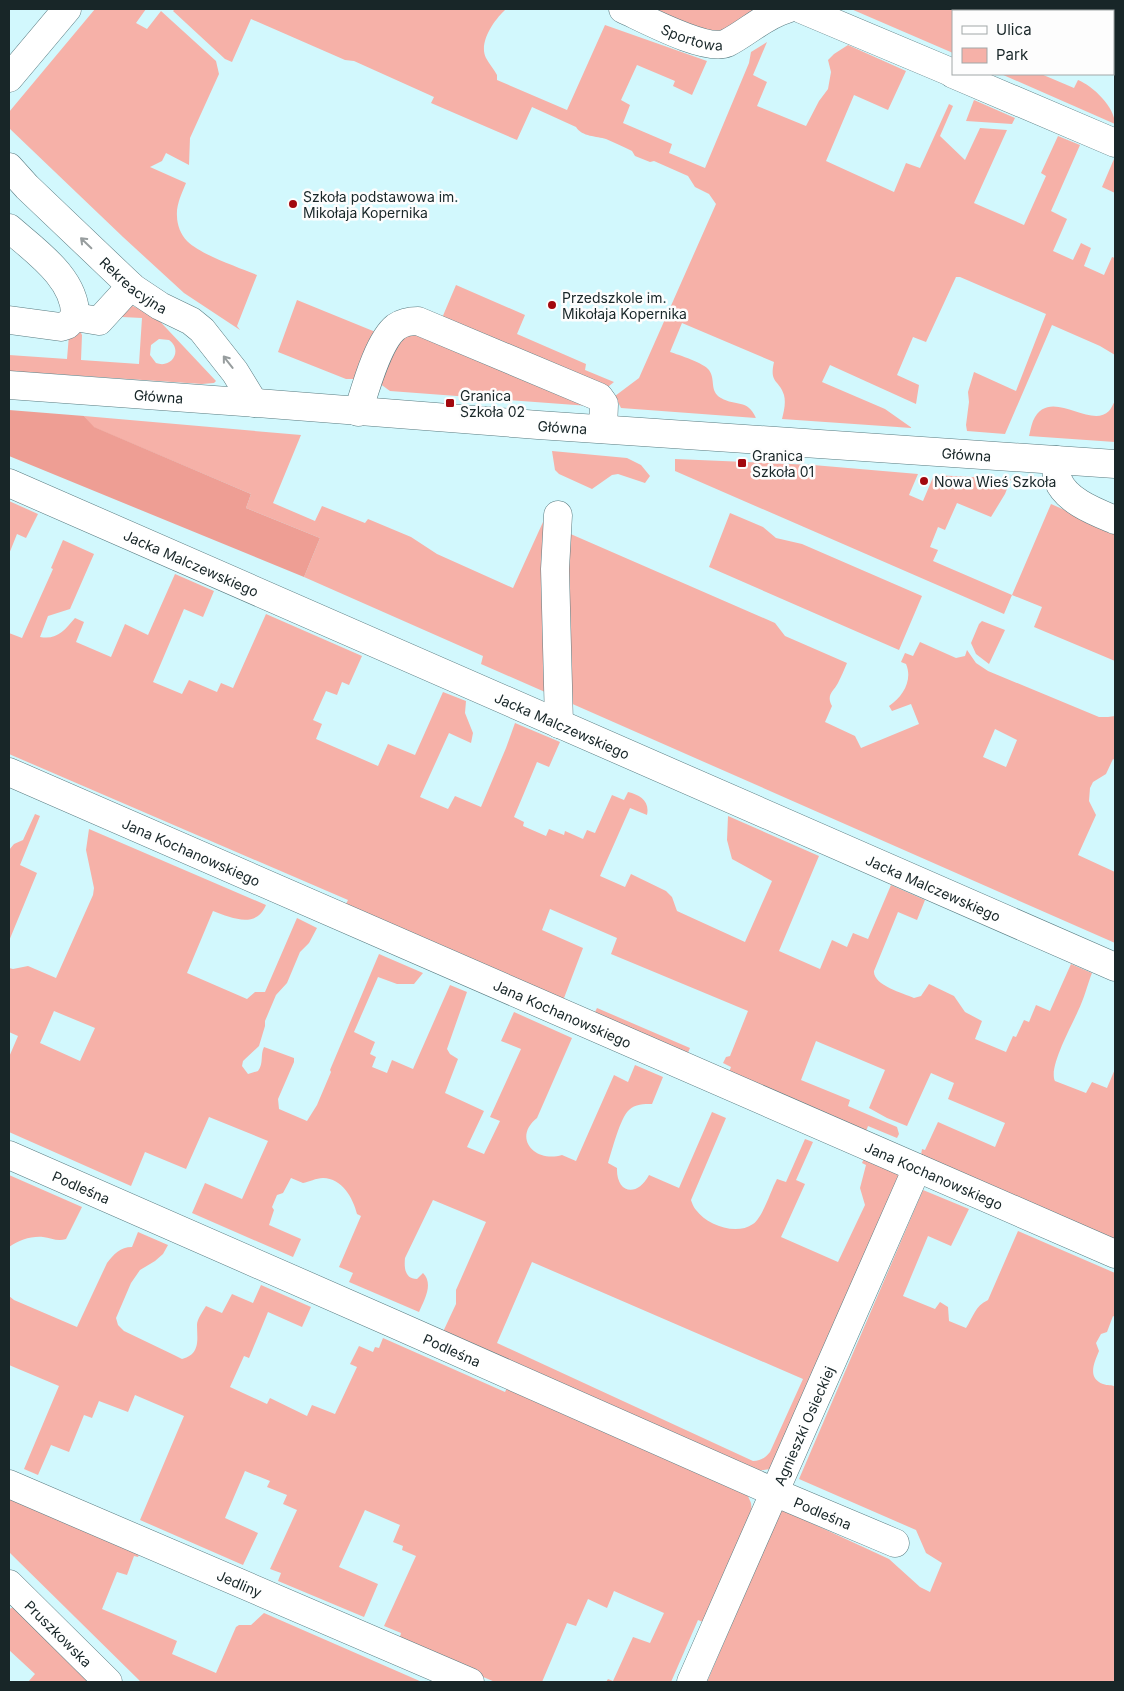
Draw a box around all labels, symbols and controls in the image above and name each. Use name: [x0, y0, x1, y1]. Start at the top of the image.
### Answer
legend: [952, 10, 1114, 75]
street label: Sportowa: [659, 20, 723, 53]
text: Ulica: [996, 20, 1032, 39]
text: Park: [996, 45, 1029, 64]
place label: Szkoła podstawowa im. Mikołaja Kopernika: [303, 188, 458, 221]
marker: Szkoła podstawowa im. Mikołaja Kopernika: [287, 198, 299, 210]
one-way arrow: [80, 237, 92, 249]
street label: Rekreacyjna: [97, 253, 170, 317]
place label: Przedszkole im. Mikołaja Kopernika: [562, 289, 687, 322]
marker: Przedszkole im. Mikołaja Kopernika: [546, 299, 558, 311]
one-way arrow: [222, 356, 233, 369]
street label: Główna: [133, 386, 184, 406]
place label: Granica Szkoła 02: [460, 387, 525, 420]
marker: Granica Szkoła 02: [444, 397, 456, 409]
street label: Główna: [537, 416, 588, 437]
street label: Główna: [941, 444, 992, 464]
place label: Granica Szkoła 01: [752, 447, 814, 480]
marker: Granica Szkoła 01: [736, 457, 748, 469]
place label: Nowa Wieś Szkoła: [934, 473, 1056, 490]
marker: Nowa Wieś Szkoła: [918, 475, 930, 487]
street label: Jacka Malczewskiego: [121, 526, 261, 600]
street label: Jacka Malczewskiego: [492, 688, 632, 762]
street label: Jana Kochanowskiego: [120, 814, 263, 889]
street label: Jacka Malczewskiego: [863, 851, 1003, 924]
street label: Jana Kochanowskiego: [491, 976, 634, 1051]
street label: Jana Kochanowskiego: [862, 1138, 1006, 1213]
street label: Podleśna: [50, 1167, 113, 1207]
street label: Podleśna: [421, 1330, 483, 1370]
street label: Agnieszki Osieckiej: [770, 1363, 837, 1488]
street label: Podleśna: [792, 1493, 854, 1532]
street label: Jedliny: [214, 1566, 265, 1600]
street label: Pruszkowska: [22, 1596, 96, 1670]

